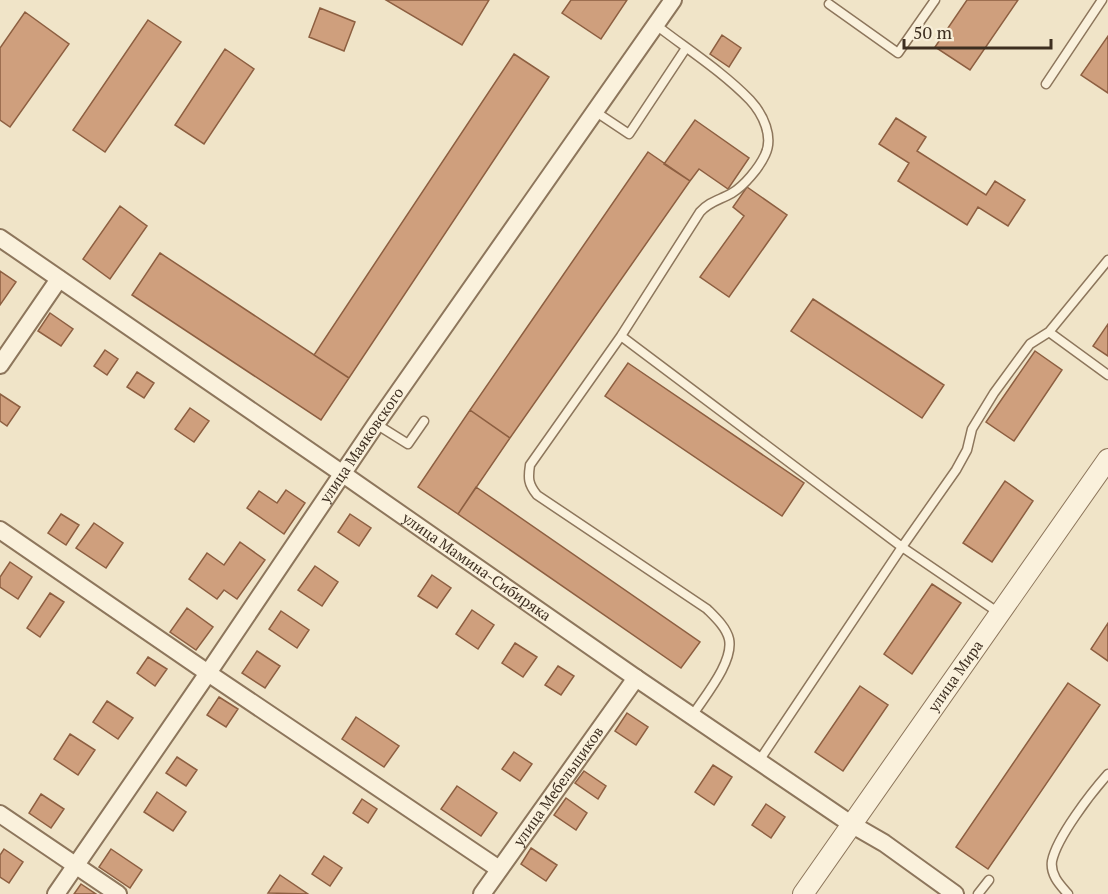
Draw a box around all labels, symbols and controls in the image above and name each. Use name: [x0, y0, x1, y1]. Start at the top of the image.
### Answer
scale bar: [904, 12, 1051, 50]
text: 50 m: [913, 20, 953, 44]
street label: улица Маяковского: [314, 383, 408, 507]
street label: улица Мамина-Сибиряка: [398, 507, 556, 625]
street label: улица Мира: [922, 635, 987, 716]
street label: улица Мебельщиков: [508, 722, 607, 851]

